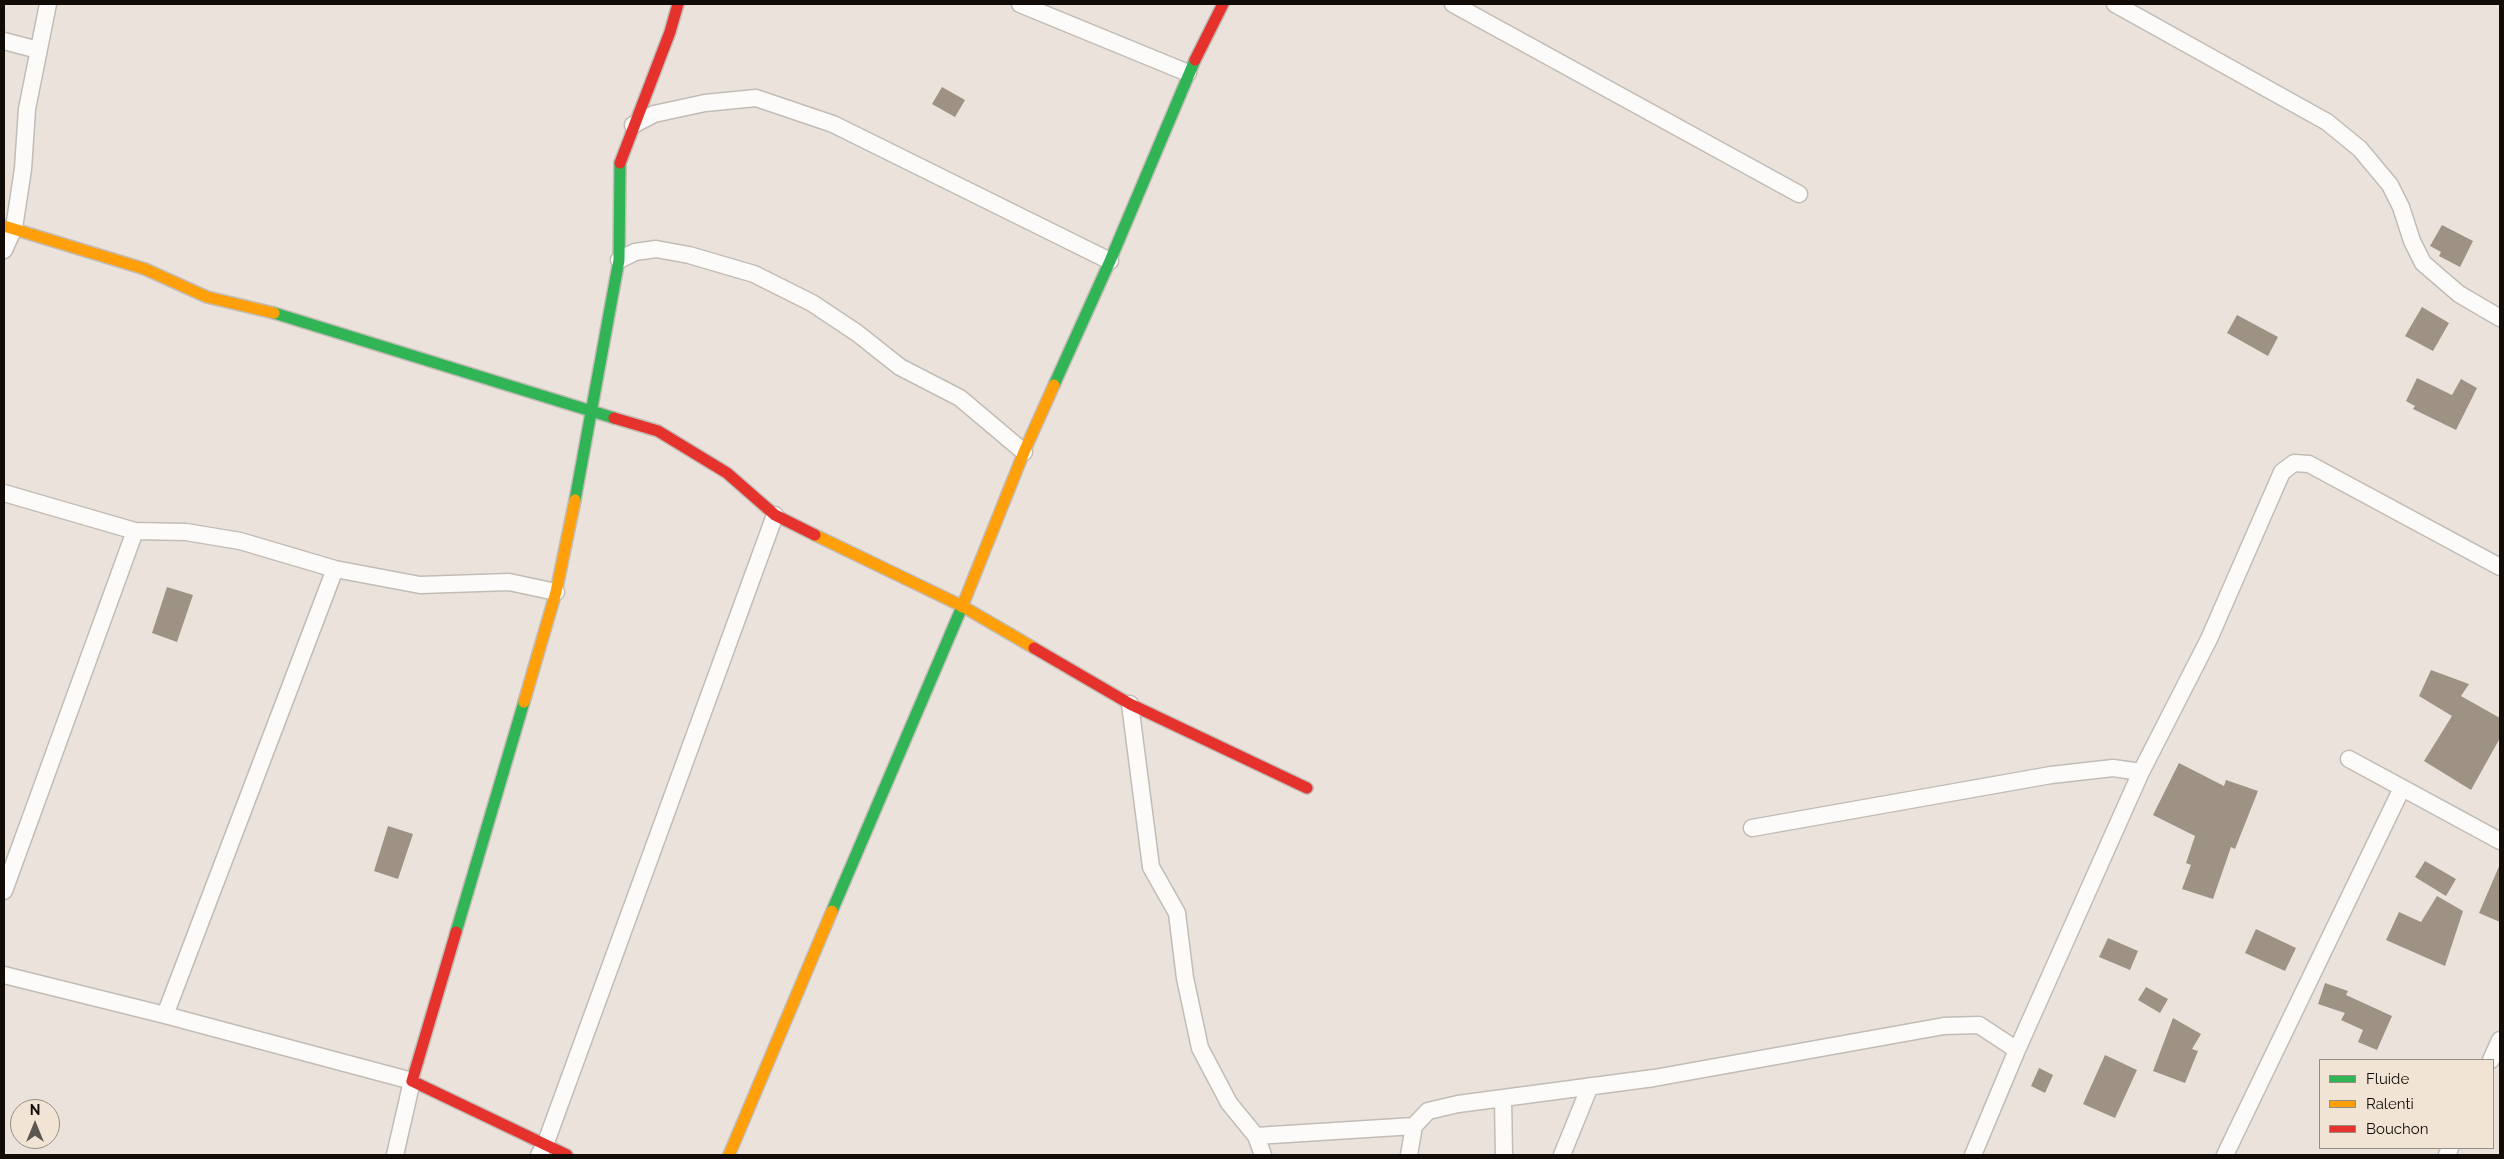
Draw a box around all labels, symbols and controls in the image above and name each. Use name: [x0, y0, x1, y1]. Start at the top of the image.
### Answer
legend: [2319, 1059, 2494, 1149]
text: Fluide: [2366, 1070, 2409, 1088]
text: Ralenti: [2366, 1095, 2414, 1113]
north arrow: [10, 1099, 60, 1149]
text: N: [30, 1102, 40, 1118]
text: Bouchon: [2366, 1120, 2428, 1138]

